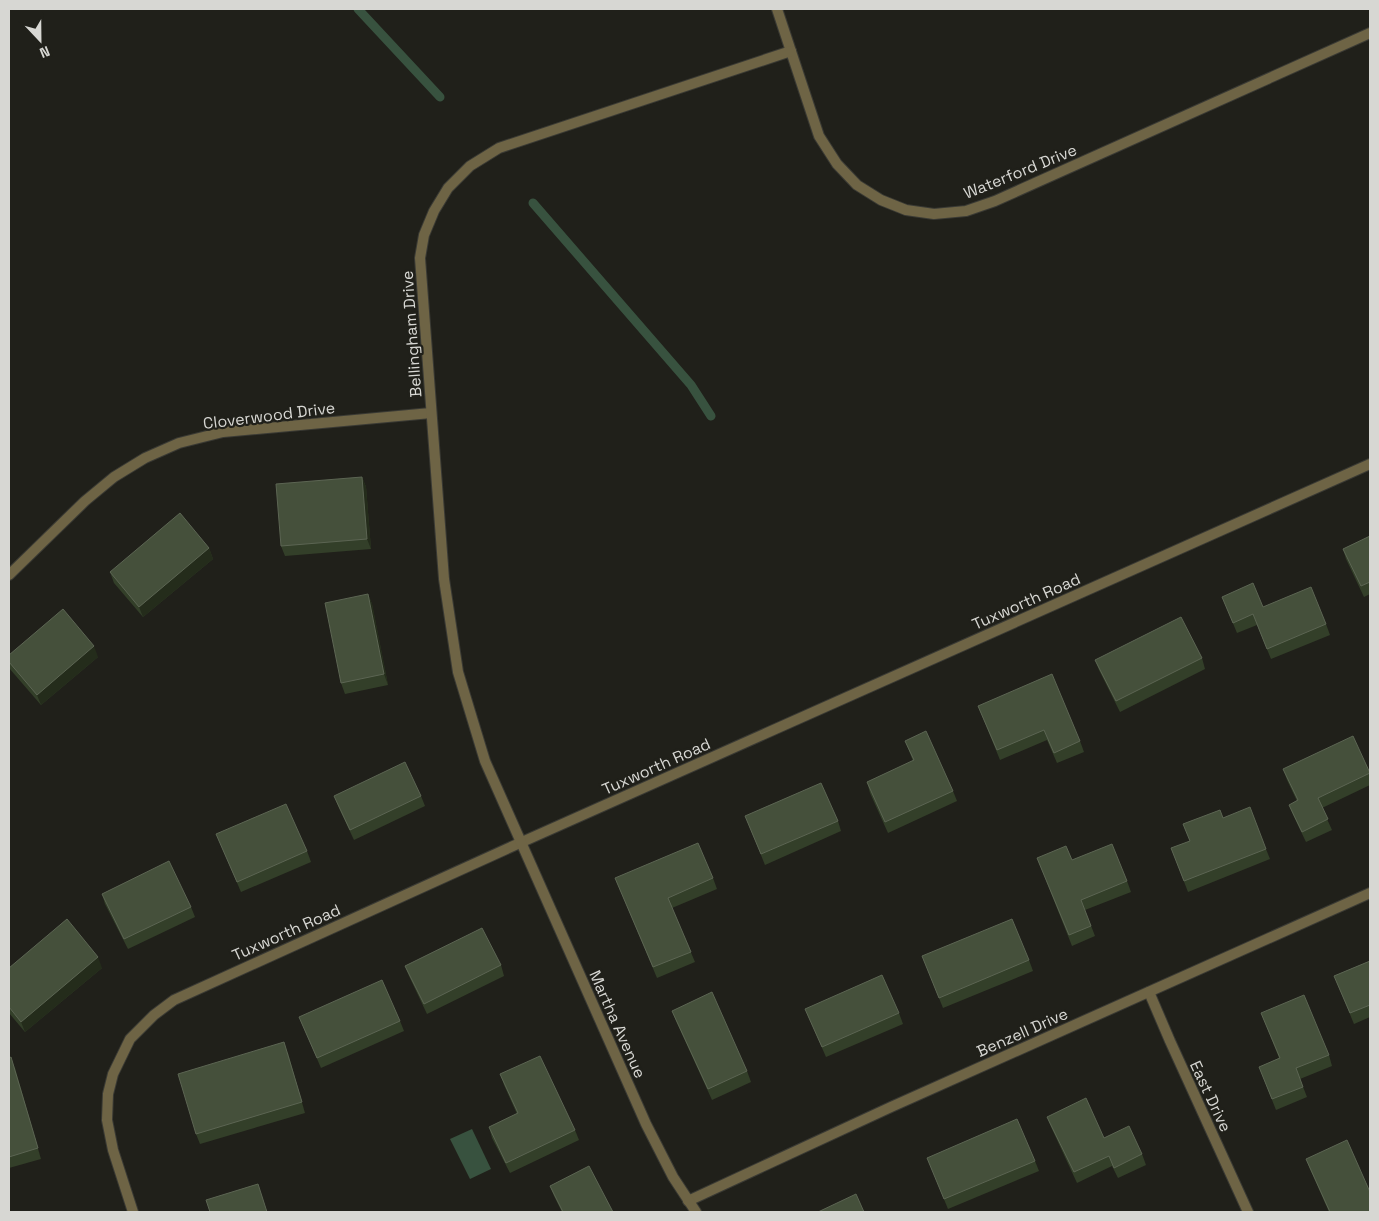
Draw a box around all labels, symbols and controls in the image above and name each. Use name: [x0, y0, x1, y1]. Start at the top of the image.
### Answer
north arrow: [15, 15, 65, 65]
text: N: [37, 42, 53, 62]
street label: Waterford Drive: [961, 139, 1080, 204]
street label: Bellingham Drive: [397, 270, 426, 398]
street label: Cloverwood Drive: [202, 397, 336, 434]
street label: Tuxworth Road: [969, 568, 1084, 635]
street label: Tuxworth Road: [599, 733, 714, 800]
street label: Tuxworth Road: [229, 899, 344, 966]
street label: Martha Avenue: [584, 967, 651, 1081]
street label: Benzell Drive: [973, 1003, 1071, 1062]
street label: East Drive: [1185, 1057, 1236, 1135]

